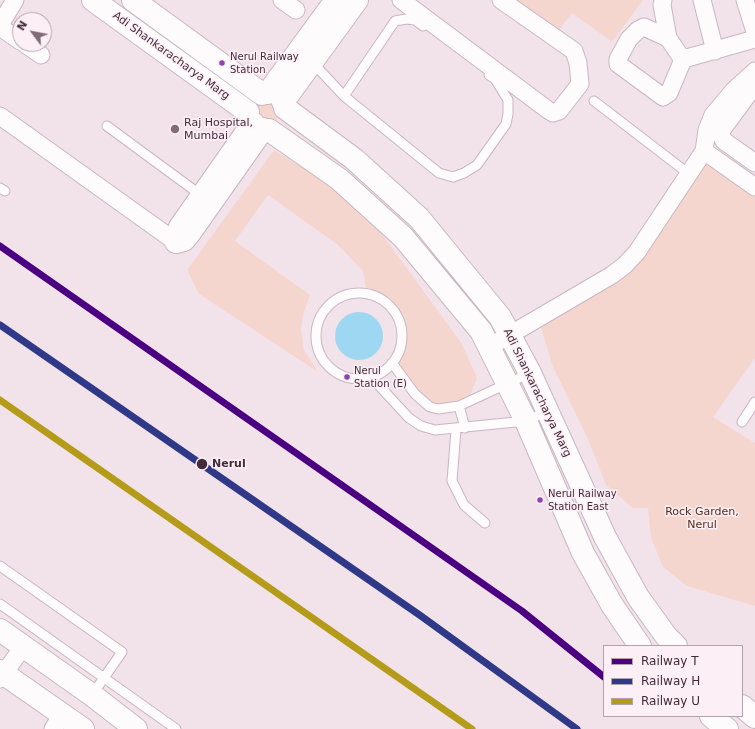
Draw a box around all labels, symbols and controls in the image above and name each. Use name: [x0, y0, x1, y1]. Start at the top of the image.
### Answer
street label: Adi Shankaracharya Marg: [110, 9, 232, 103]
north arrow: [12, 12, 52, 52]
text: N: [14, 19, 30, 33]
place label: Nerul Railway Station: [230, 51, 299, 74]
marker: Nerul Railway Station: [217, 58, 227, 68]
place label: Raj Hospital, Mumbai: [184, 116, 253, 142]
marker: Raj Hospital, Mumbai: [169, 123, 181, 135]
street label: Adi Shankaracharya Marg: [500, 327, 574, 459]
place label: Nerul Station (E): [354, 365, 407, 388]
marker: Nerul Station (E): [342, 372, 352, 382]
marker: Nerul: [195, 457, 209, 471]
place label: Nerul: [212, 457, 246, 471]
place label: Nerul Railway Station East: [548, 488, 617, 512]
marker: Nerul Railway Station East: [535, 495, 545, 505]
park label: Rock Garden, Nerul: [665, 505, 739, 531]
legend: [603, 645, 743, 717]
text: Railway T: [641, 654, 699, 668]
text: Railway H: [641, 674, 700, 688]
text: Railway U: [641, 694, 700, 708]

